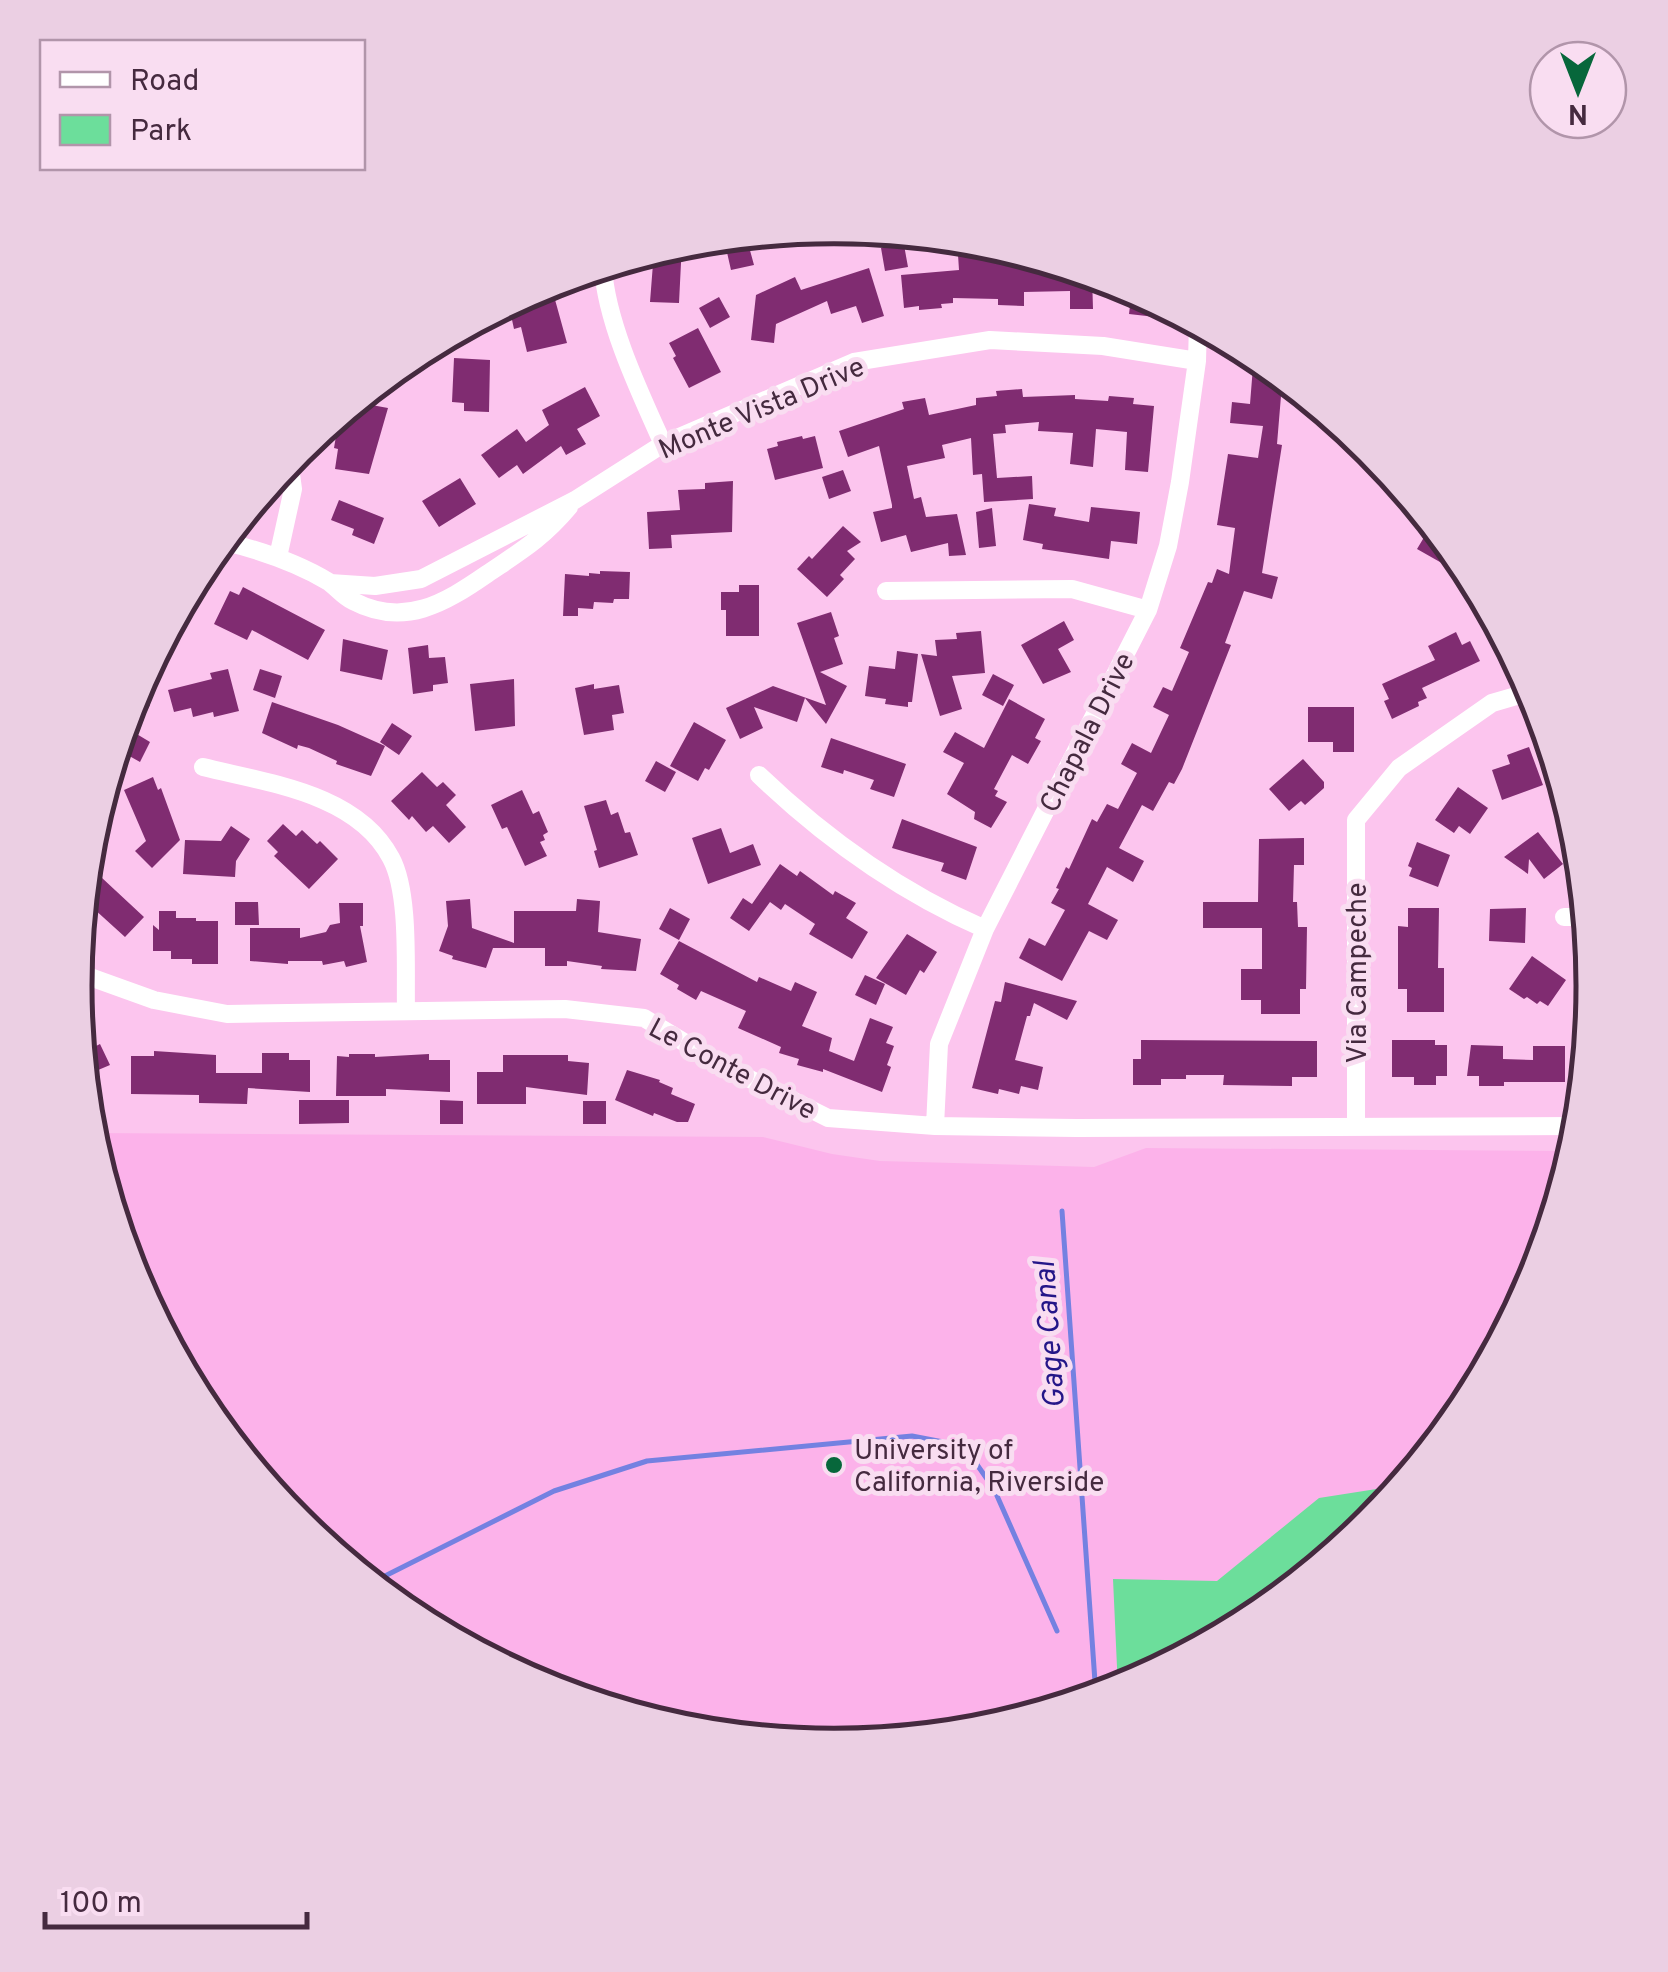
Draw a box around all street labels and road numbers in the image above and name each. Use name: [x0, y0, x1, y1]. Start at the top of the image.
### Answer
street label: Monte Vista Drive: [654, 350, 871, 469]
street label: Chapala Drive: [1033, 647, 1144, 820]
street label: Via Campeche: [1341, 882, 1377, 1064]
street label: Le Conte Drive: [642, 1011, 822, 1130]

